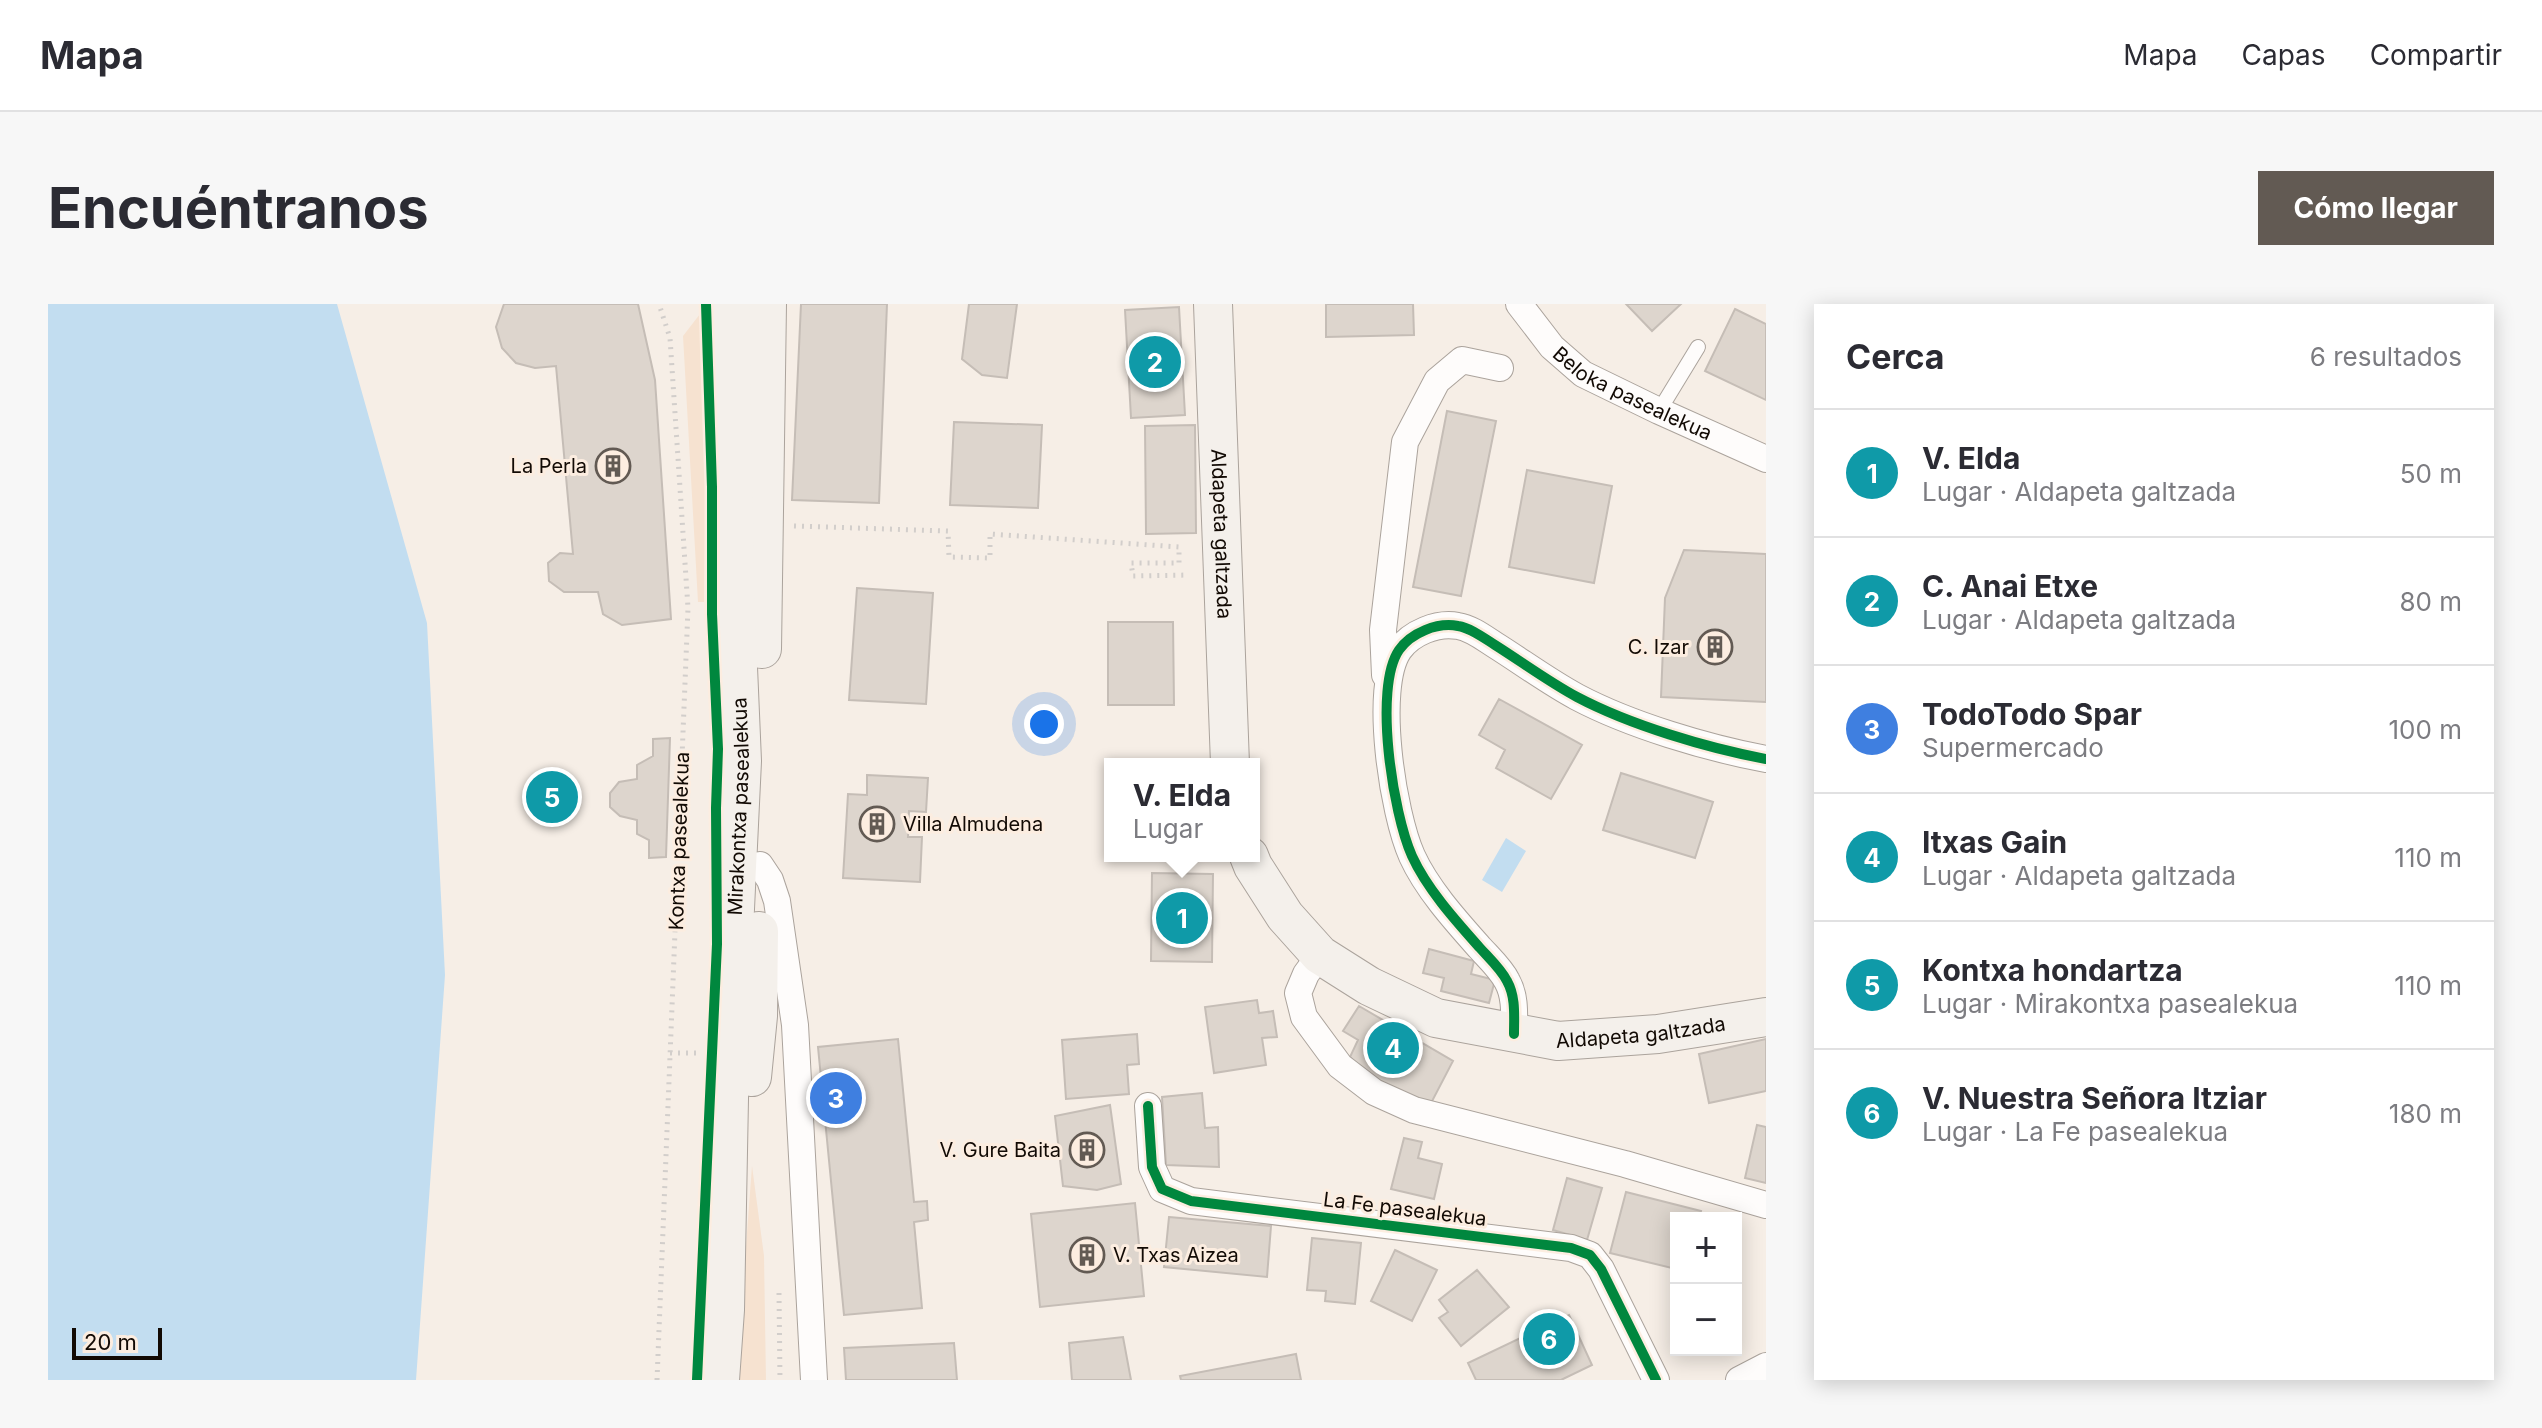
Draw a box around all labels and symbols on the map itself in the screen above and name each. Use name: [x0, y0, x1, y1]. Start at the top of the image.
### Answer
pin: 2: [1129, 332, 1181, 392]
street label: Beloka pasealekua: [1548, 341, 1716, 445]
building icon: La Perla: [594, 447, 632, 485]
street label: Aldapeta galtzada: [1206, 448, 1237, 619]
place label: La Perla: [511, 454, 587, 478]
building icon: C. Izar: [1696, 628, 1734, 666]
place label: C. Izar: [1628, 635, 1689, 659]
street label: Mirakontxa pasealekua: [723, 697, 754, 916]
your location: [1024, 704, 1064, 744]
street label: Kontxa pasealekua: [664, 751, 694, 931]
pin: 5: [526, 767, 578, 827]
building icon: Villa Almudena: [858, 805, 896, 843]
place label: Villa Almudena: [903, 812, 1043, 836]
pin: 1: [1156, 888, 1208, 948]
street label: Aldapeta galtzada: [1555, 1012, 1727, 1053]
pin: 4: [1367, 1018, 1419, 1078]
pin: 3: [810, 1068, 862, 1128]
building icon: V. Gure Baita: [1068, 1131, 1106, 1169]
place label: V. Gure Baita: [939, 1138, 1061, 1162]
street label: La Fe pasealekua: [1322, 1187, 1488, 1231]
building icon: V. Txas Aizea: [1068, 1236, 1106, 1274]
place label: V. Txas Aizea: [1113, 1243, 1239, 1267]
pin: 6: [1523, 1309, 1575, 1369]
scale bar: [72, 1324, 162, 1360]

